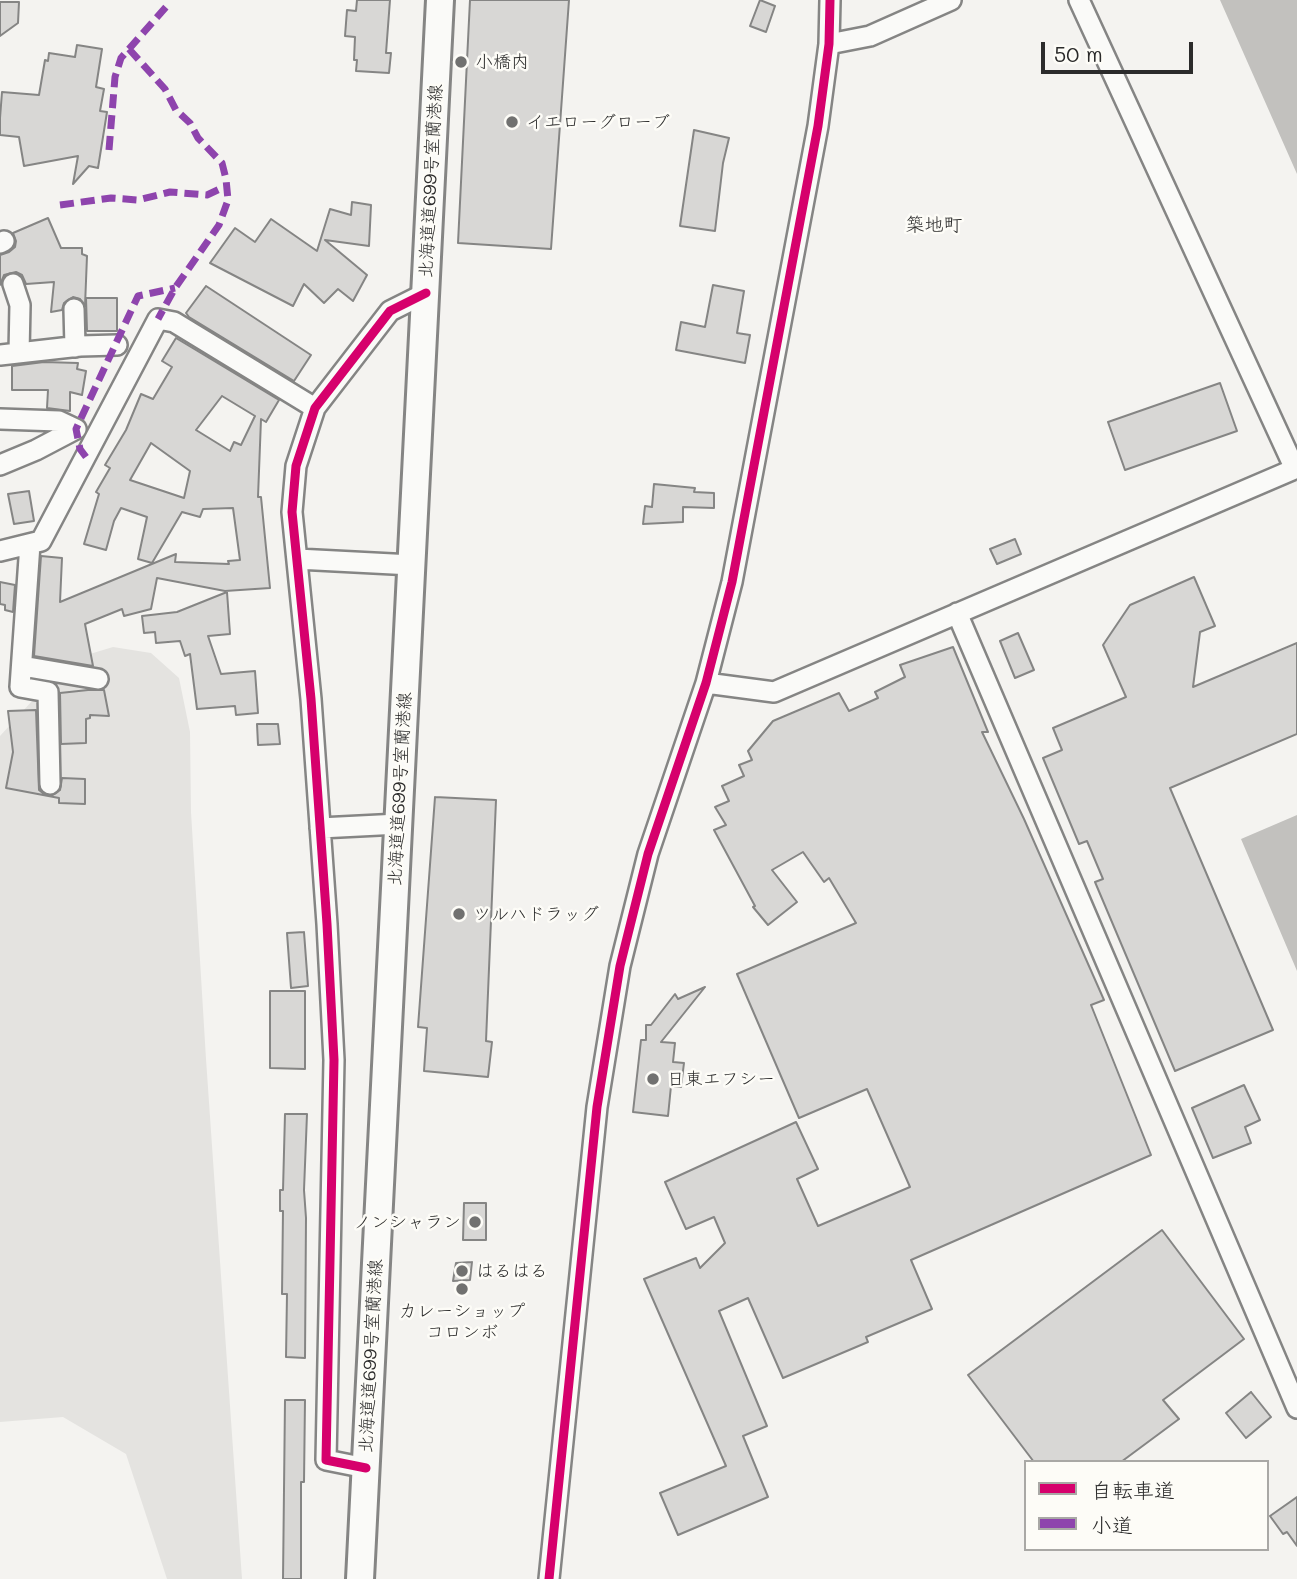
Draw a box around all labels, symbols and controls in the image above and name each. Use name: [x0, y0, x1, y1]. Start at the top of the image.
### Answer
scale bar: [1045, 28, 1197, 72]
text: 50 m: [1054, 40, 1103, 67]
place label: 小橋内: [475, 51, 529, 73]
marker: 小橋内: [453, 54, 469, 70]
street label: 北海道道699号室蘭港線: [415, 83, 447, 279]
place label: イエローグローブ: [526, 111, 670, 133]
marker: イエローグローブ: [504, 114, 520, 130]
district label: 築地町: [906, 214, 962, 236]
street label: 北海道道699号室蘭港線: [384, 691, 416, 887]
place label: ツルハドラッグ: [473, 903, 599, 925]
marker: ツルハドラッグ: [451, 906, 467, 922]
place label: 日東エフシー: [667, 1068, 775, 1090]
marker: 日東エフシー: [645, 1071, 661, 1087]
place label: ノンシャラン: [353, 1211, 461, 1233]
marker: ノンシャラン: [467, 1214, 483, 1230]
street label: 北海道道699号室蘭港線: [355, 1258, 387, 1454]
place label: はるはる: [476, 1260, 548, 1282]
marker: はるはる: [454, 1263, 470, 1279]
marker: カレーショップ コロンボ: [454, 1281, 470, 1297]
place label: カレーショップ コロンボ: [399, 1300, 525, 1342]
legend: [1024, 1460, 1269, 1551]
text: 自転車道: [1091, 1476, 1175, 1503]
text: 小道: [1091, 1511, 1133, 1538]

